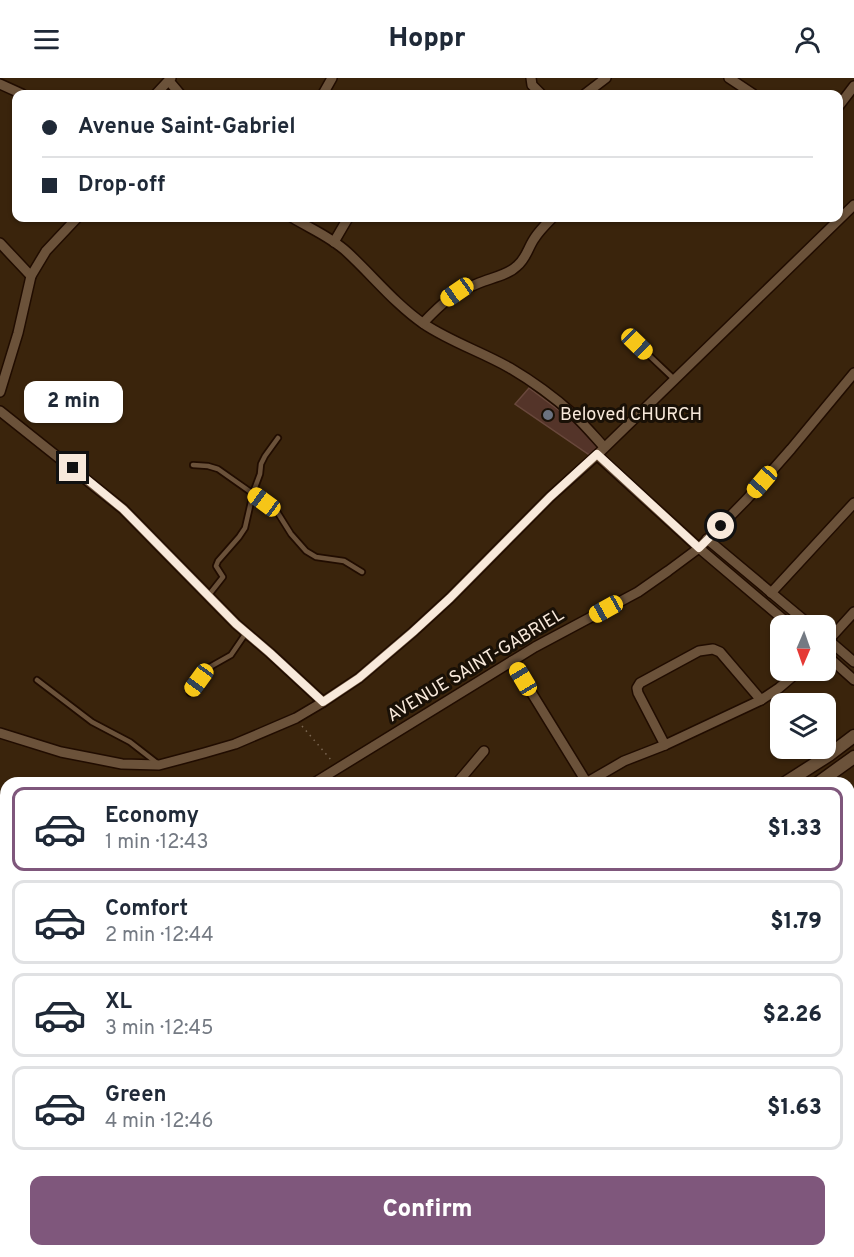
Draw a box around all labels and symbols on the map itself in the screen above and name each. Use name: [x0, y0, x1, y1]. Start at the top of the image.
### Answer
car: [437, 274, 477, 310]
car: [618, 325, 656, 363]
callout: 2 min: [23, 381, 122, 423]
place label: Beloved CHURCH: [560, 404, 702, 427]
marker: Beloved CHURCH: [541, 408, 555, 422]
route end: [59, 454, 86, 481]
car: [743, 463, 781, 501]
car: [244, 484, 284, 520]
route start: [707, 512, 734, 539]
car: [586, 592, 626, 626]
street label: AVENUE SAINT-GABRIEL: [383, 604, 569, 728]
north arrow: [770, 615, 836, 681]
car: [506, 659, 540, 699]
car: [181, 660, 217, 700]

